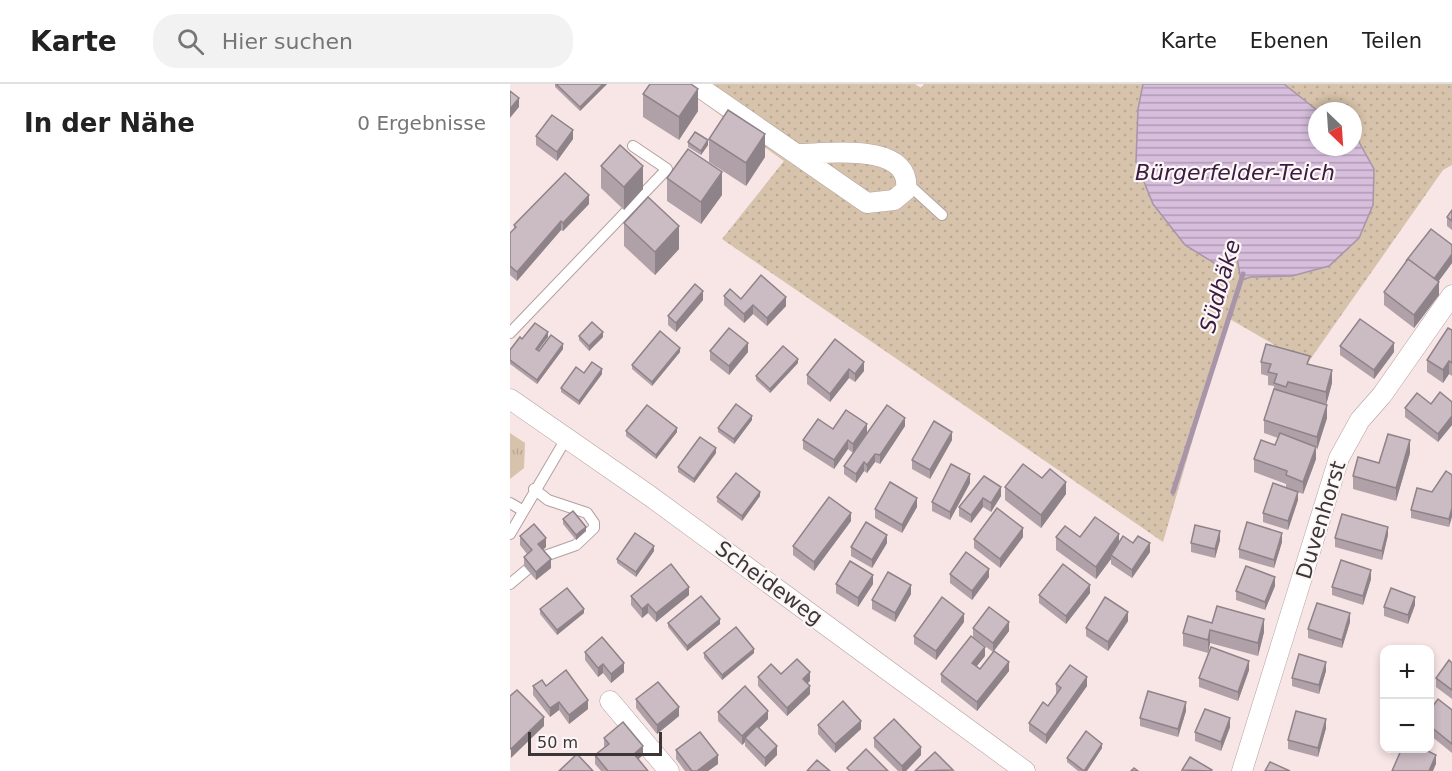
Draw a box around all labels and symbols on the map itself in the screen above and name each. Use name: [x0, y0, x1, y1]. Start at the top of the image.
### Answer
north arrow: [1308, 102, 1362, 156]
water label: Bürgerfelder-Teich: [1135, 160, 1335, 185]
water label: Südbäke: [1195, 237, 1245, 335]
street label: Duvenhorst: [1292, 458, 1350, 582]
street label: Scheideweg: [711, 536, 827, 630]
scale bar: [528, 729, 662, 756]

